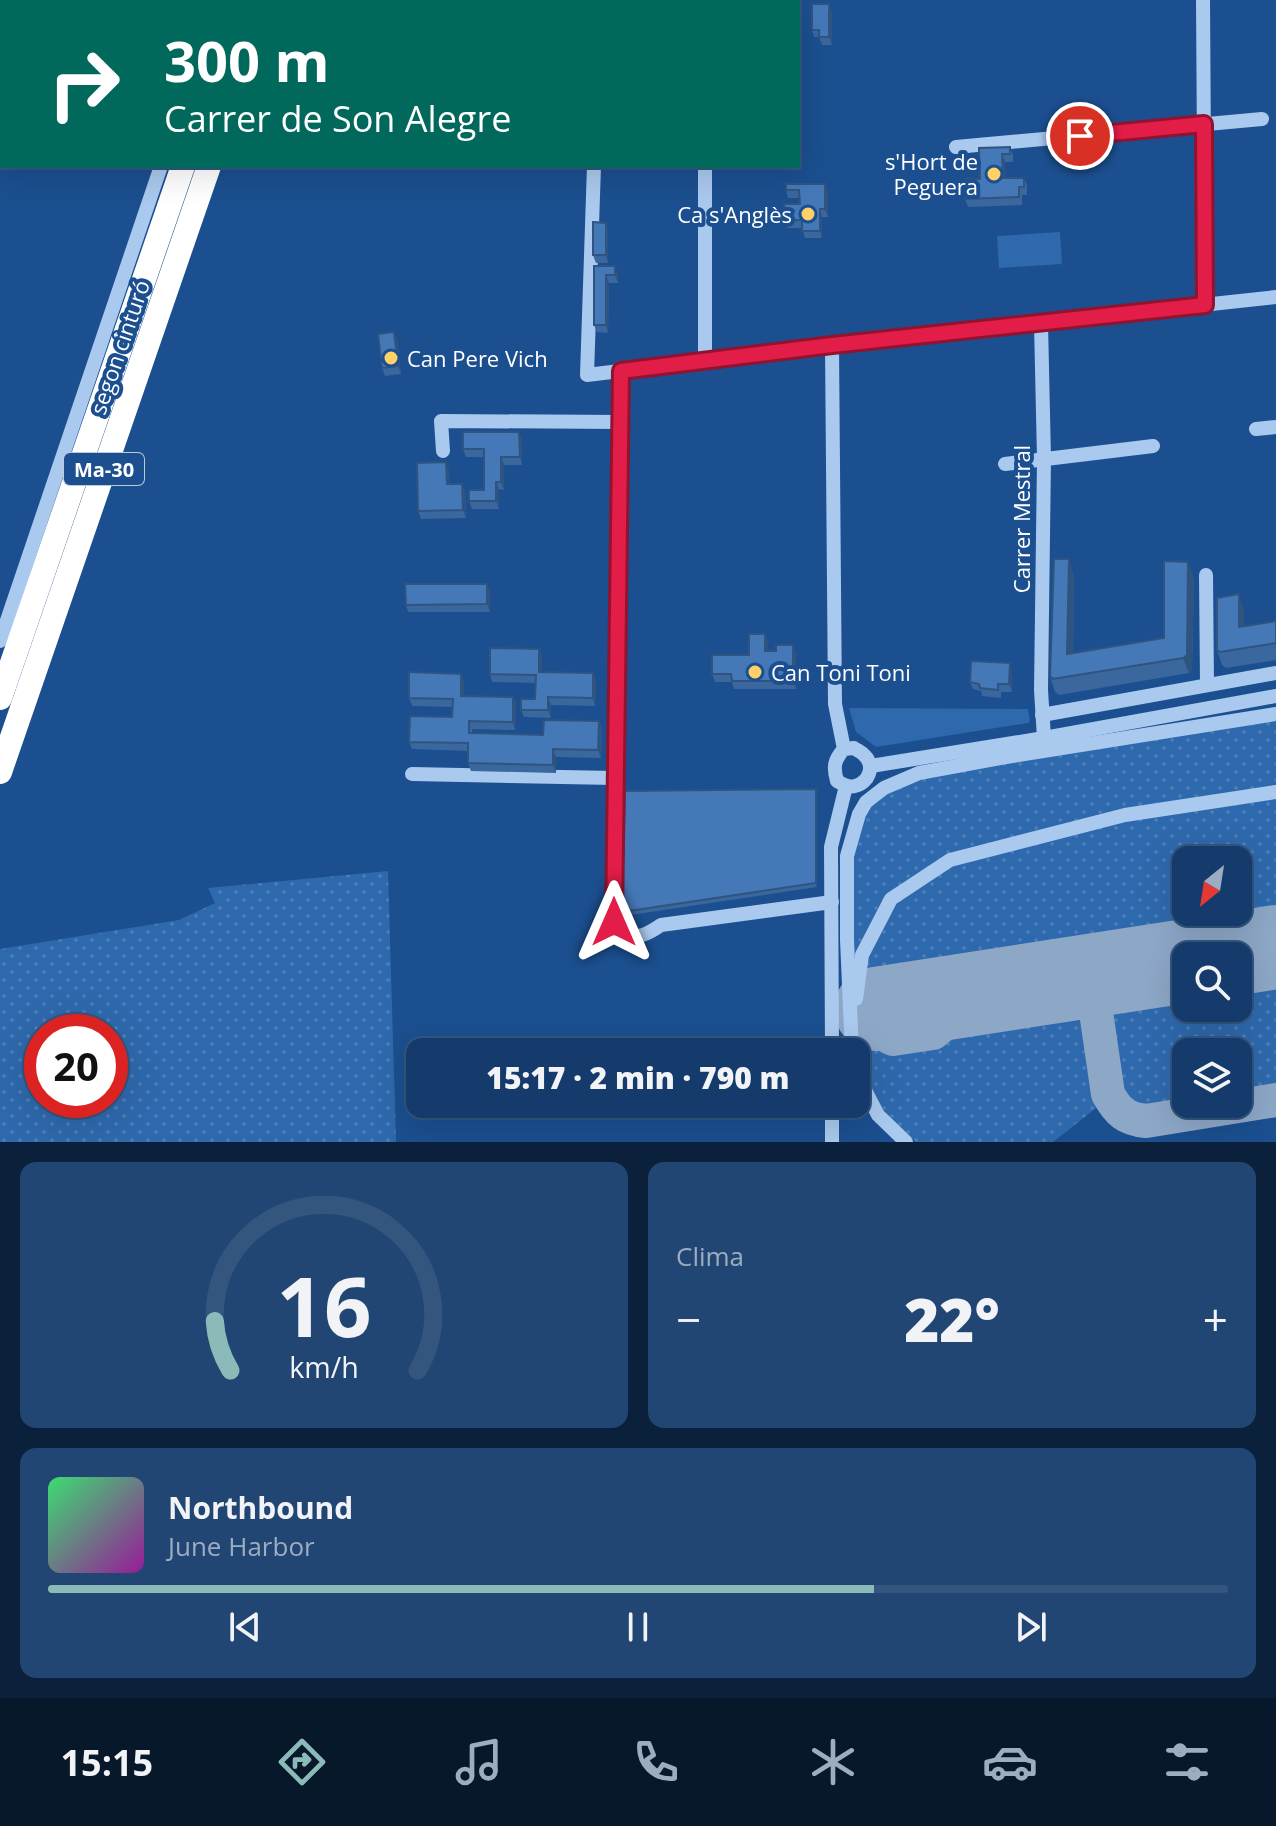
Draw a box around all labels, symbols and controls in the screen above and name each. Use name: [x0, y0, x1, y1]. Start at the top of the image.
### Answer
text: 300 m: [164, 22, 330, 98]
icon: right: [32, 32, 136, 136]
text: Carrer de Son Alegre: [164, 94, 511, 143]
pin: [1046, 102, 1114, 170]
icon: arrive: [1058, 114, 1102, 158]
place label: s'Hort de Peguera: [885, 146, 978, 201]
marker: s'Hort de Peguera: [985, 165, 1003, 183]
place label: Ca s'Anglès: [677, 199, 792, 229]
marker: Ca s'Anglès: [799, 205, 817, 223]
street label: segon cinturó: [82, 276, 156, 418]
place label: Can Pere Vich: [407, 343, 548, 373]
marker: Can Pere Vich: [382, 349, 400, 367]
street label: Carrer Mestral: [1006, 445, 1036, 593]
road number: Ma-30: [64, 453, 144, 485]
place label: Can Toni Toni: [771, 657, 911, 687]
marker: Can Toni Toni: [746, 663, 764, 681]
north arrow: [1172, 846, 1252, 926]
map controls: [1172, 846, 1252, 1118]
position arrow: [572, 880, 656, 964]
button: search: [1172, 942, 1252, 1022]
speed limit sign: 20: [24, 1014, 128, 1118]
button: layers: [1172, 1038, 1252, 1118]
text: 15:17 · 2 min · 790 m: [486, 1057, 790, 1098]
text: Clima: [676, 1238, 744, 1274]
text: 16: [276, 1248, 372, 1361]
text: 22°: [904, 1278, 1000, 1360]
text: −: [676, 1289, 701, 1349]
text: +: [1203, 1289, 1228, 1349]
text: km/h: [289, 1347, 359, 1386]
text: Northbound: [168, 1487, 353, 1528]
text: June Harbor: [168, 1528, 315, 1564]
icon: previous: [223, 1605, 267, 1649]
icon: pause: [616, 1605, 660, 1649]
icon: next: [1009, 1605, 1053, 1649]
icon: directions: [274, 1734, 330, 1790]
icon: music: [451, 1734, 507, 1790]
icon: phone: [628, 1734, 684, 1790]
icon: climate: [805, 1734, 861, 1790]
icon: car: [982, 1734, 1038, 1790]
icon: filters: [1159, 1734, 1215, 1790]
text: 15:15: [61, 1738, 153, 1787]

